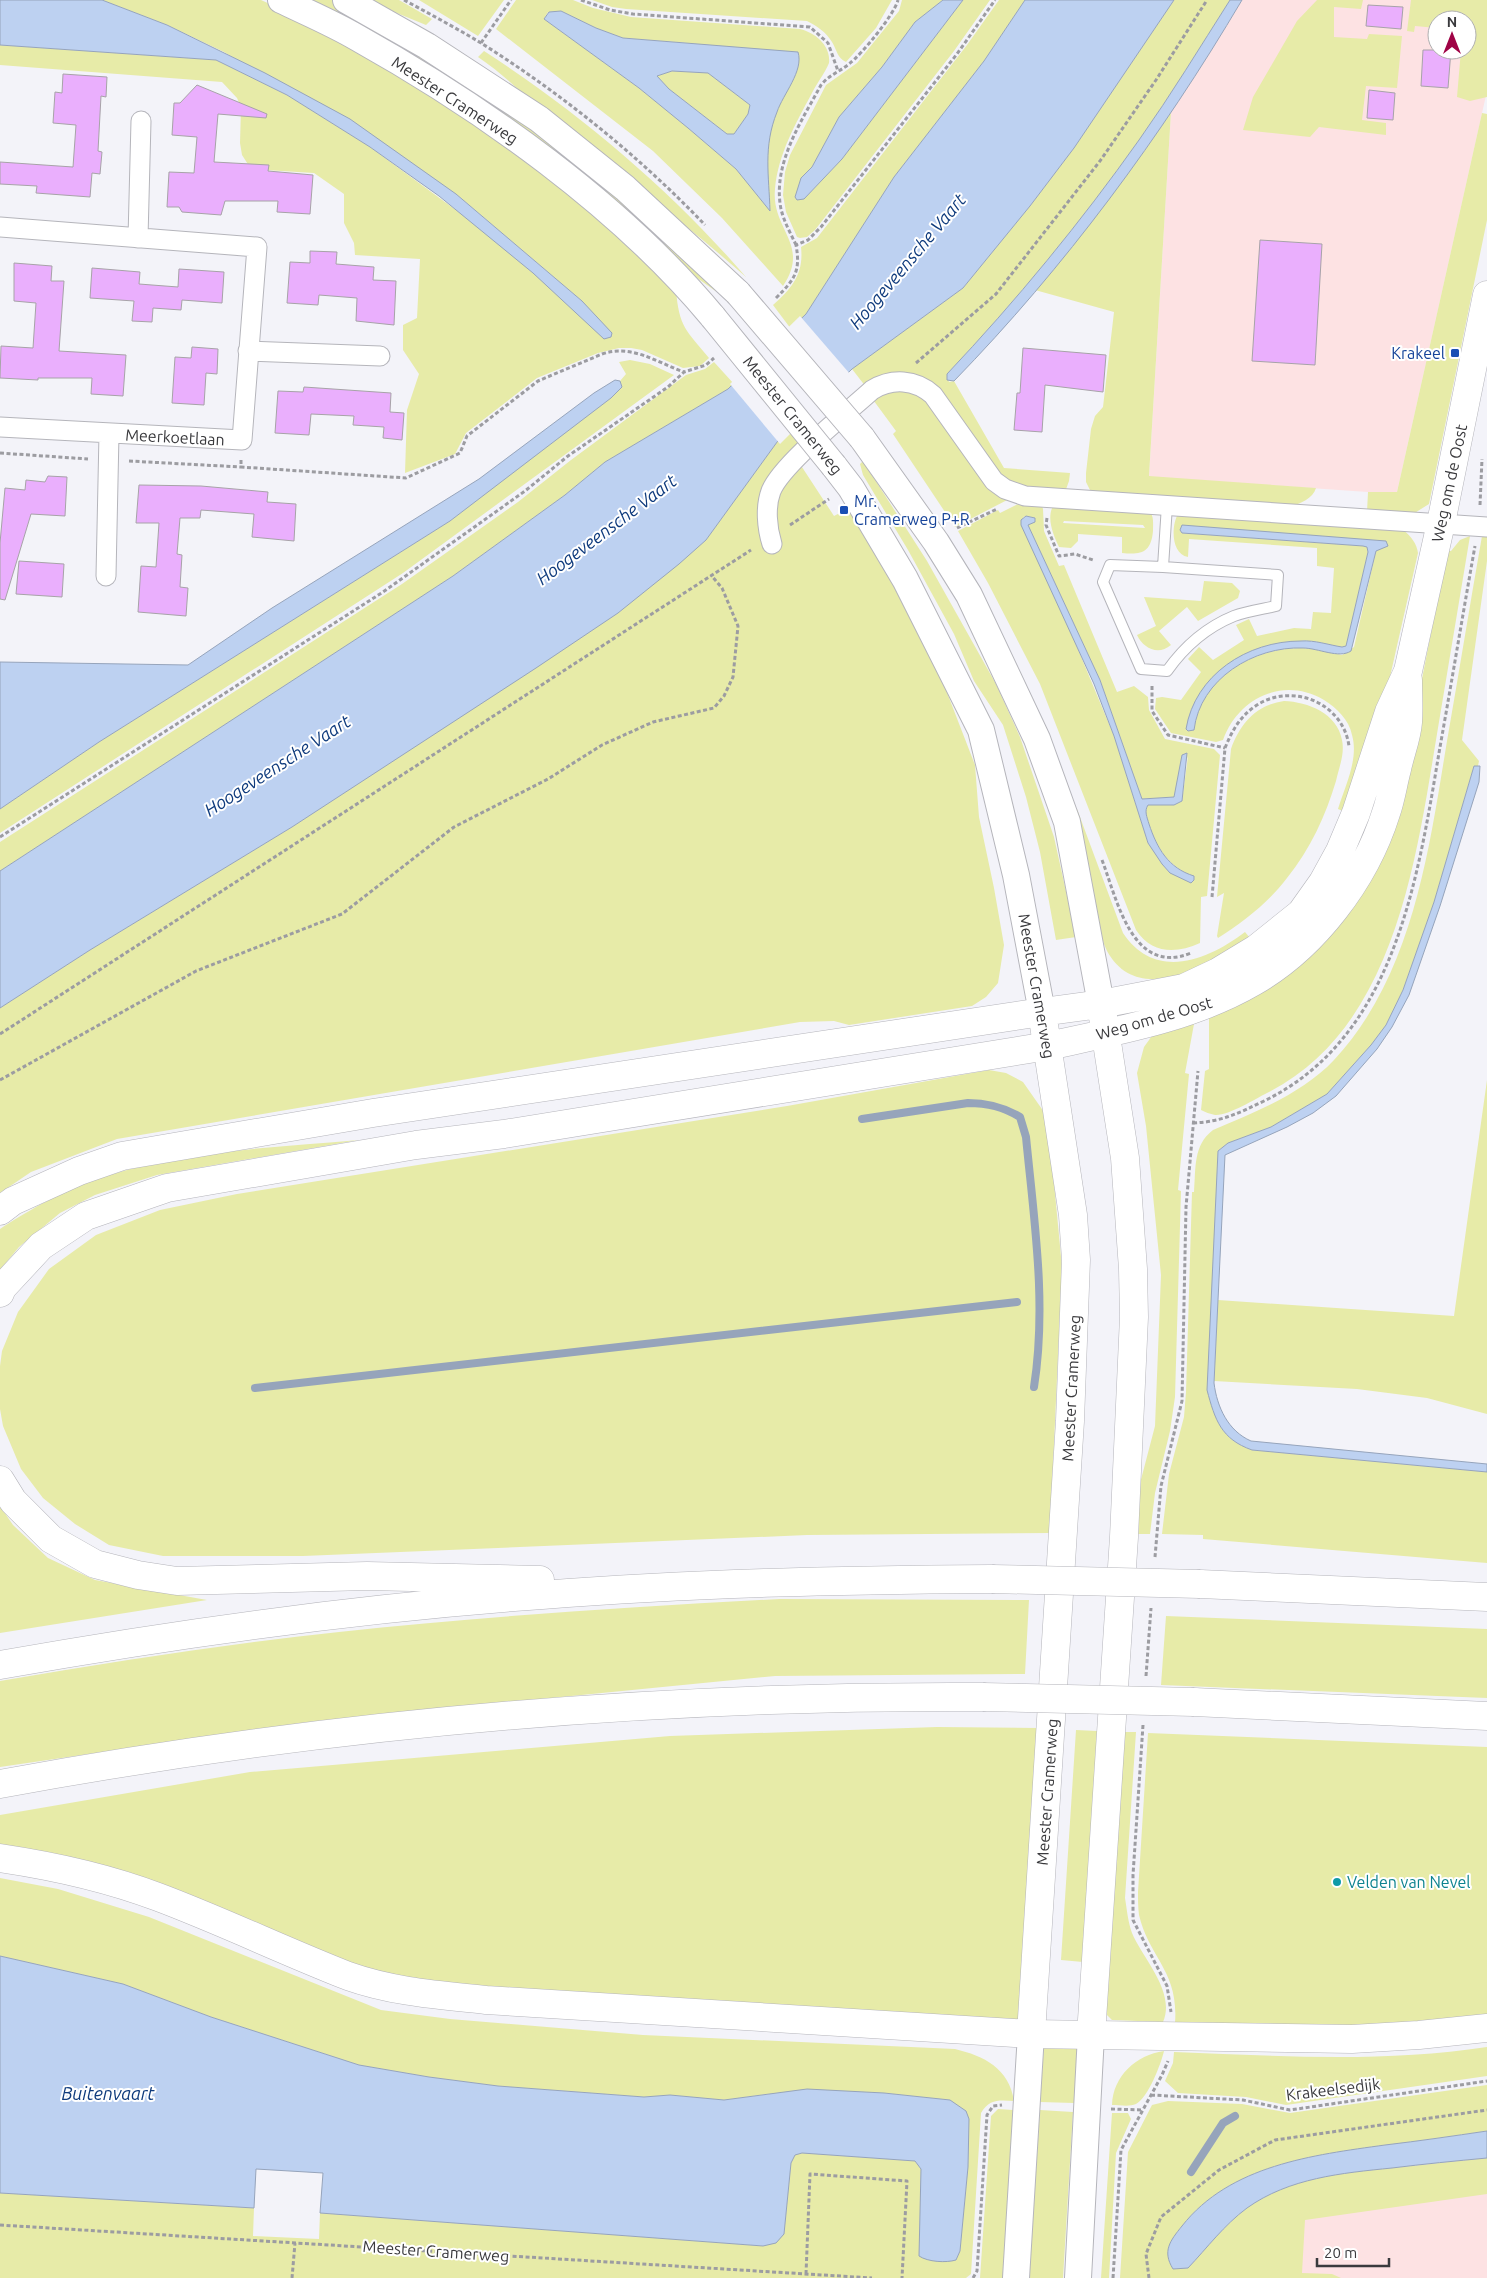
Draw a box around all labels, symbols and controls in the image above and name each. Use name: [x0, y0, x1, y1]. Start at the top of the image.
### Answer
north arrow: [1427, 10, 1477, 60]
text: N: [1447, 14, 1457, 30]
street label: Meester Cramerweg: [389, 52, 521, 148]
water label: Hoogeveensche Vaart: [845, 189, 970, 333]
place label: Krakeel: [1391, 344, 1445, 362]
marker: Krakeel: [1449, 347, 1461, 359]
street label: Meester Cramerweg: [740, 352, 846, 478]
street label: Weg om de Oost: [1428, 422, 1470, 544]
street label: Meerkoetlaan: [125, 425, 225, 449]
water label: Hoogeveensche Vaart: [532, 469, 681, 588]
place label: Mr. Cramerweg P+R: [854, 492, 970, 528]
marker: Mr. Cramerweg P+R: [838, 504, 850, 516]
water label: Hoogeveensche Vaart: [200, 710, 355, 820]
street label: Meester Cramerweg: [1015, 912, 1059, 1060]
street label: Weg om de Oost: [1094, 993, 1215, 1043]
street label: Meester Cramerweg: [1058, 1314, 1084, 1462]
street label: Meester Cramerweg: [1033, 1718, 1061, 1866]
place label: Velden van Nevel: [1347, 1873, 1470, 1891]
marker: Velden van Nevel: [1331, 1876, 1343, 1888]
street label: Krakeelsedijk: [1285, 2074, 1381, 2104]
water label: Buitenvaart: [61, 2083, 156, 2103]
scale bar: [1317, 2236, 1390, 2268]
street label: Meester Cramerweg: [362, 2237, 510, 2265]
text: 20 m: [1324, 2244, 1357, 2261]

